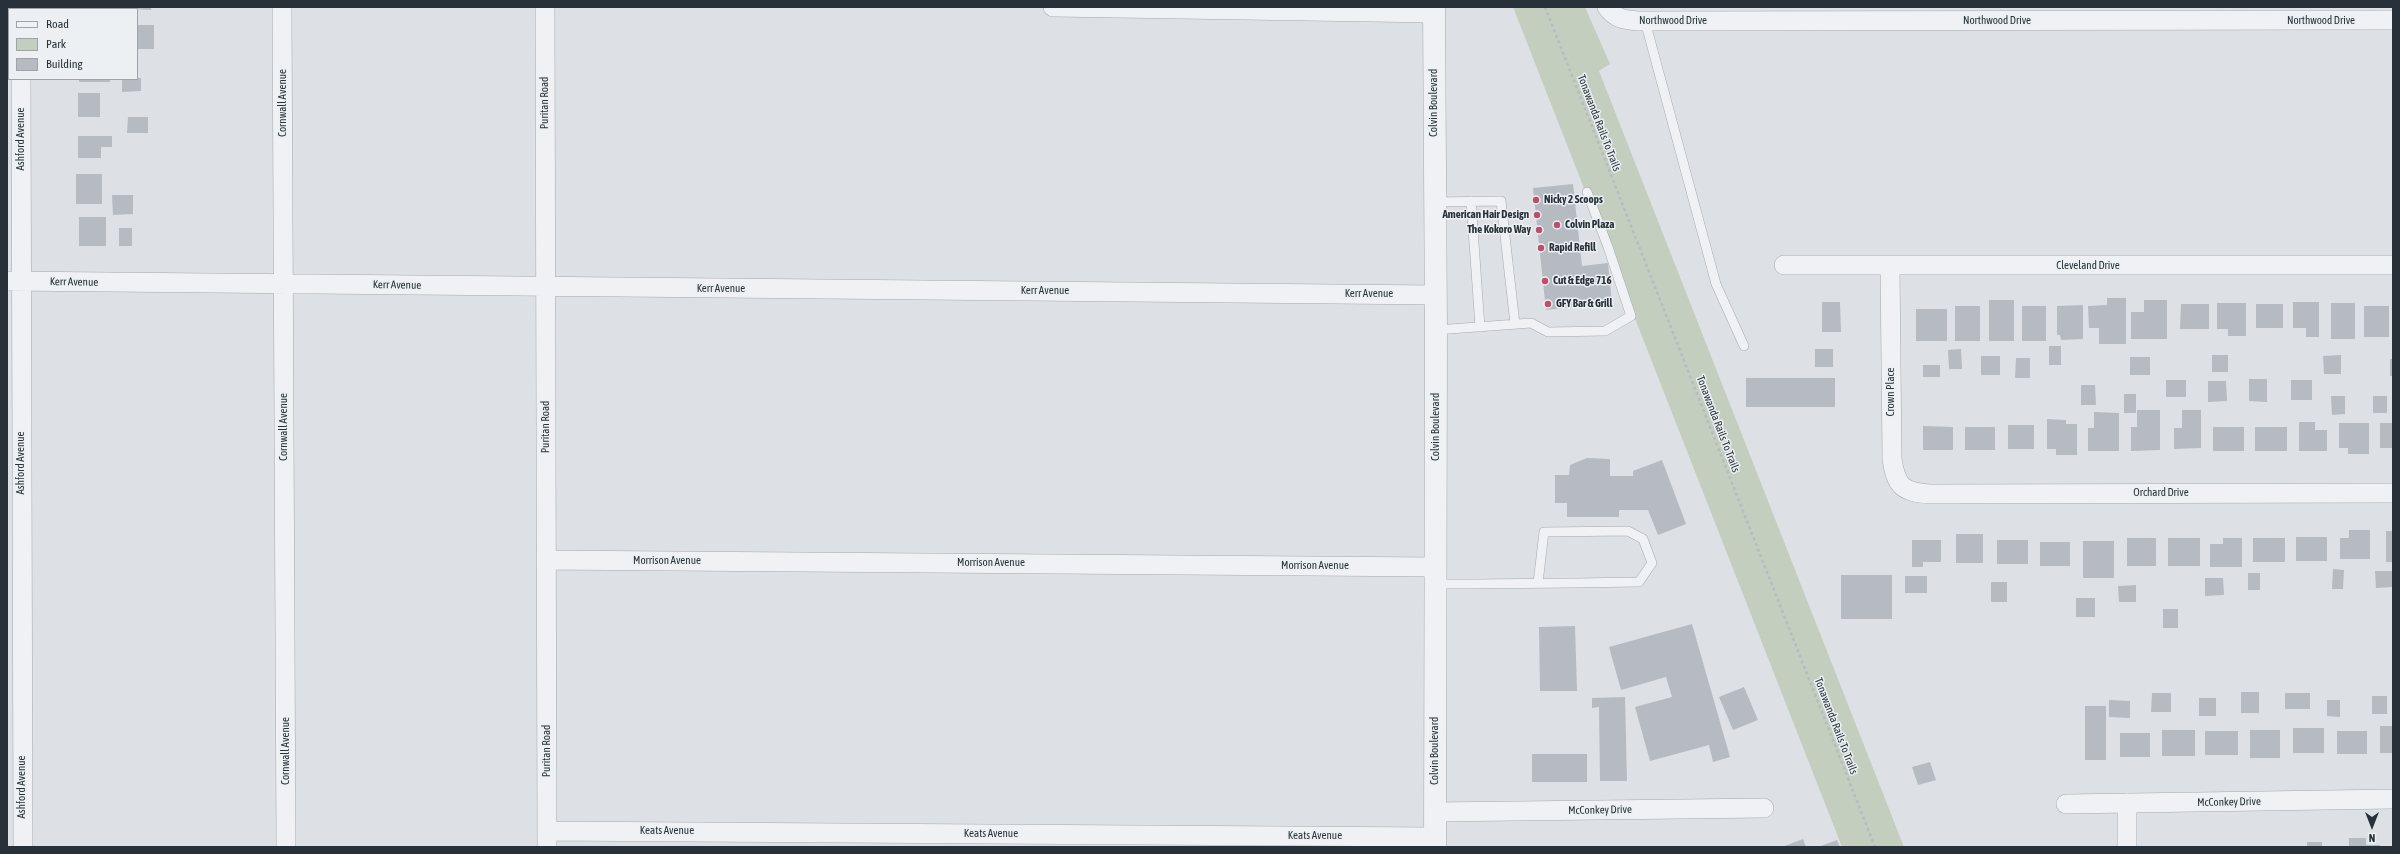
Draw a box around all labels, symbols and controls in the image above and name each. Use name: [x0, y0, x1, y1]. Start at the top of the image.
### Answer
legend: [8, 8, 138, 80]
street label: Northwood Drive: [1639, 14, 1707, 28]
street label: Northwood Drive: [1963, 14, 2031, 28]
street label: Northwood Drive: [2287, 14, 2355, 28]
text: Road: [46, 17, 69, 31]
text: Park: [46, 37, 66, 51]
text: Building: [46, 57, 83, 71]
street label: Cornwall Avenue: [276, 69, 290, 137]
street label: Colvin Boulevard: [1427, 69, 1441, 137]
street label: Tonawanda Rails To Trails: [1574, 73, 1624, 173]
street label: Puritan Road: [538, 77, 552, 129]
street label: Ashford Avenue: [14, 107, 28, 171]
place label: Nicky 2 Scoops: [1544, 193, 1603, 207]
marker: Nicky 2 Scoops: [1531, 195, 1541, 205]
place label: American Hair Design: [1442, 208, 1529, 222]
marker: American Hair Design: [1532, 210, 1542, 220]
place label: Colvin Plaza: [1565, 218, 1614, 232]
marker: Colvin Plaza: [1552, 220, 1562, 230]
place label: The Kokoro Way: [1467, 223, 1531, 237]
marker: The Kokoro Way: [1534, 225, 1544, 235]
place label: Rapid Refill: [1549, 241, 1596, 255]
marker: Rapid Refill: [1536, 243, 1546, 253]
street label: Cleveland Drive: [2056, 259, 2120, 273]
place label: Cut & Edge 716: [1553, 274, 1612, 288]
street label: Kerr Avenue: [50, 275, 98, 289]
marker: Cut & Edge 716: [1540, 276, 1550, 286]
street label: Kerr Avenue: [373, 278, 421, 292]
street label: Kerr Avenue: [697, 282, 745, 296]
street label: Kerr Avenue: [1021, 284, 1069, 298]
street label: Kerr Avenue: [1345, 287, 1393, 301]
place label: GFY Bar & Grill: [1556, 297, 1612, 311]
marker: GFY Bar & Grill: [1543, 299, 1553, 309]
street label: Crown Place: [1884, 367, 1898, 417]
street label: Tonawanda Rails To Trails: [1693, 374, 1743, 474]
street label: Cornwall Avenue: [277, 393, 291, 461]
street label: Colvin Boulevard: [1429, 393, 1443, 461]
street label: Puritan Road: [539, 401, 553, 453]
street label: Ashford Avenue: [14, 431, 28, 495]
street label: Orchard Drive: [2133, 486, 2189, 500]
street label: Morrison Avenue: [633, 554, 701, 568]
street label: Morrison Avenue: [957, 556, 1025, 570]
street label: Morrison Avenue: [1281, 559, 1349, 573]
street label: Tonawanda Rails To Trails: [1811, 676, 1861, 776]
street label: Cornwall Avenue: [279, 717, 293, 785]
street label: Colvin Boulevard: [1428, 717, 1442, 785]
street label: Puritan Road: [540, 725, 554, 777]
street label: Ashford Avenue: [15, 755, 29, 819]
street label: McConkey Drive: [2197, 795, 2261, 809]
street label: McConkey Drive: [1568, 803, 1632, 817]
north arrow: [2352, 806, 2392, 846]
street label: Keats Avenue: [640, 824, 694, 838]
street label: Keats Avenue: [964, 827, 1018, 841]
street label: Keats Avenue: [1288, 829, 1342, 843]
text: N: [2369, 832, 2375, 844]

